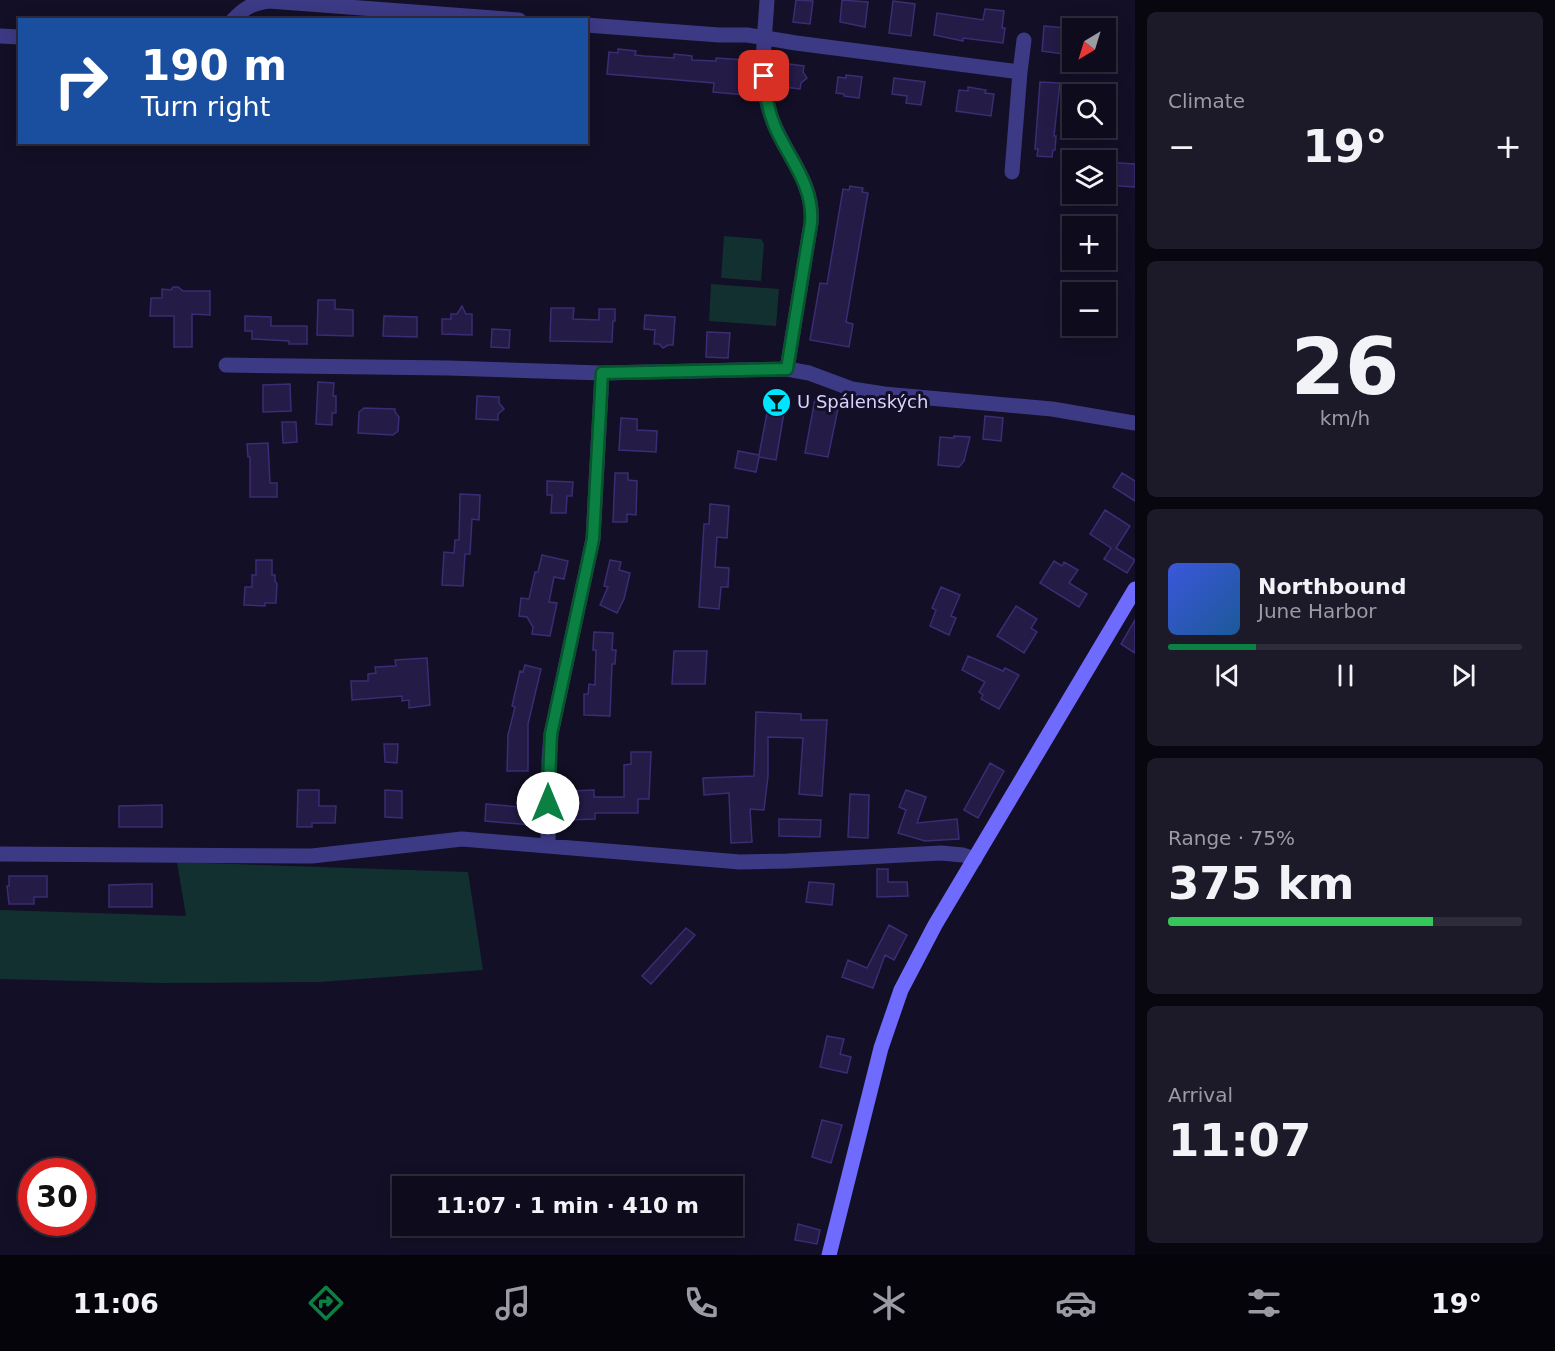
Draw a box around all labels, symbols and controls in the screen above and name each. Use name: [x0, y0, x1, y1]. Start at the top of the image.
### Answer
north arrow: [1062, 18, 1116, 72]
map controls: [1062, 18, 1116, 336]
text: 190 m: [141, 41, 287, 90]
icon: right: [42, 42, 120, 120]
pin: [738, 50, 789, 101]
icon: arrive: [747, 59, 780, 92]
button: search: [1062, 84, 1116, 138]
text: Climate: [1168, 89, 1245, 113]
text: Turn right: [141, 91, 270, 122]
text: 19°: [1302, 120, 1388, 173]
text: −: [1168, 127, 1196, 166]
text: +: [1494, 127, 1522, 166]
button: layers: [1062, 150, 1116, 204]
button: +: [1062, 216, 1116, 270]
button: −: [1062, 282, 1116, 336]
text: 26: [1291, 322, 1399, 412]
bar icon: U Spálenských: [760, 386, 792, 418]
place label: U Spálenských: [797, 391, 928, 412]
text: km/h: [1320, 406, 1370, 430]
text: Northbound: [1258, 574, 1407, 599]
text: June Harbor: [1258, 599, 1377, 623]
icon: previous: [1211, 659, 1244, 692]
icon: pause: [1329, 659, 1362, 692]
icon: next: [1447, 659, 1480, 692]
position arrow: [516, 771, 580, 835]
text: Range · 75%: [1168, 826, 1295, 850]
text: 375 km: [1168, 857, 1354, 910]
text: Arrival: [1168, 1083, 1233, 1107]
text: 11:07: [1168, 1114, 1311, 1167]
speed limit sign: 30: [18, 1158, 96, 1236]
text: 11:07 · 1 min · 410 m: [436, 1193, 699, 1218]
icon: directions: [305, 1282, 347, 1324]
icon: music: [492, 1282, 534, 1324]
icon: phone: [680, 1282, 722, 1324]
icon: climate: [868, 1282, 910, 1324]
icon: car: [1055, 1282, 1097, 1324]
icon: filters: [1243, 1282, 1285, 1324]
text: 11:06: [73, 1288, 159, 1319]
text: 19°: [1431, 1288, 1482, 1319]

